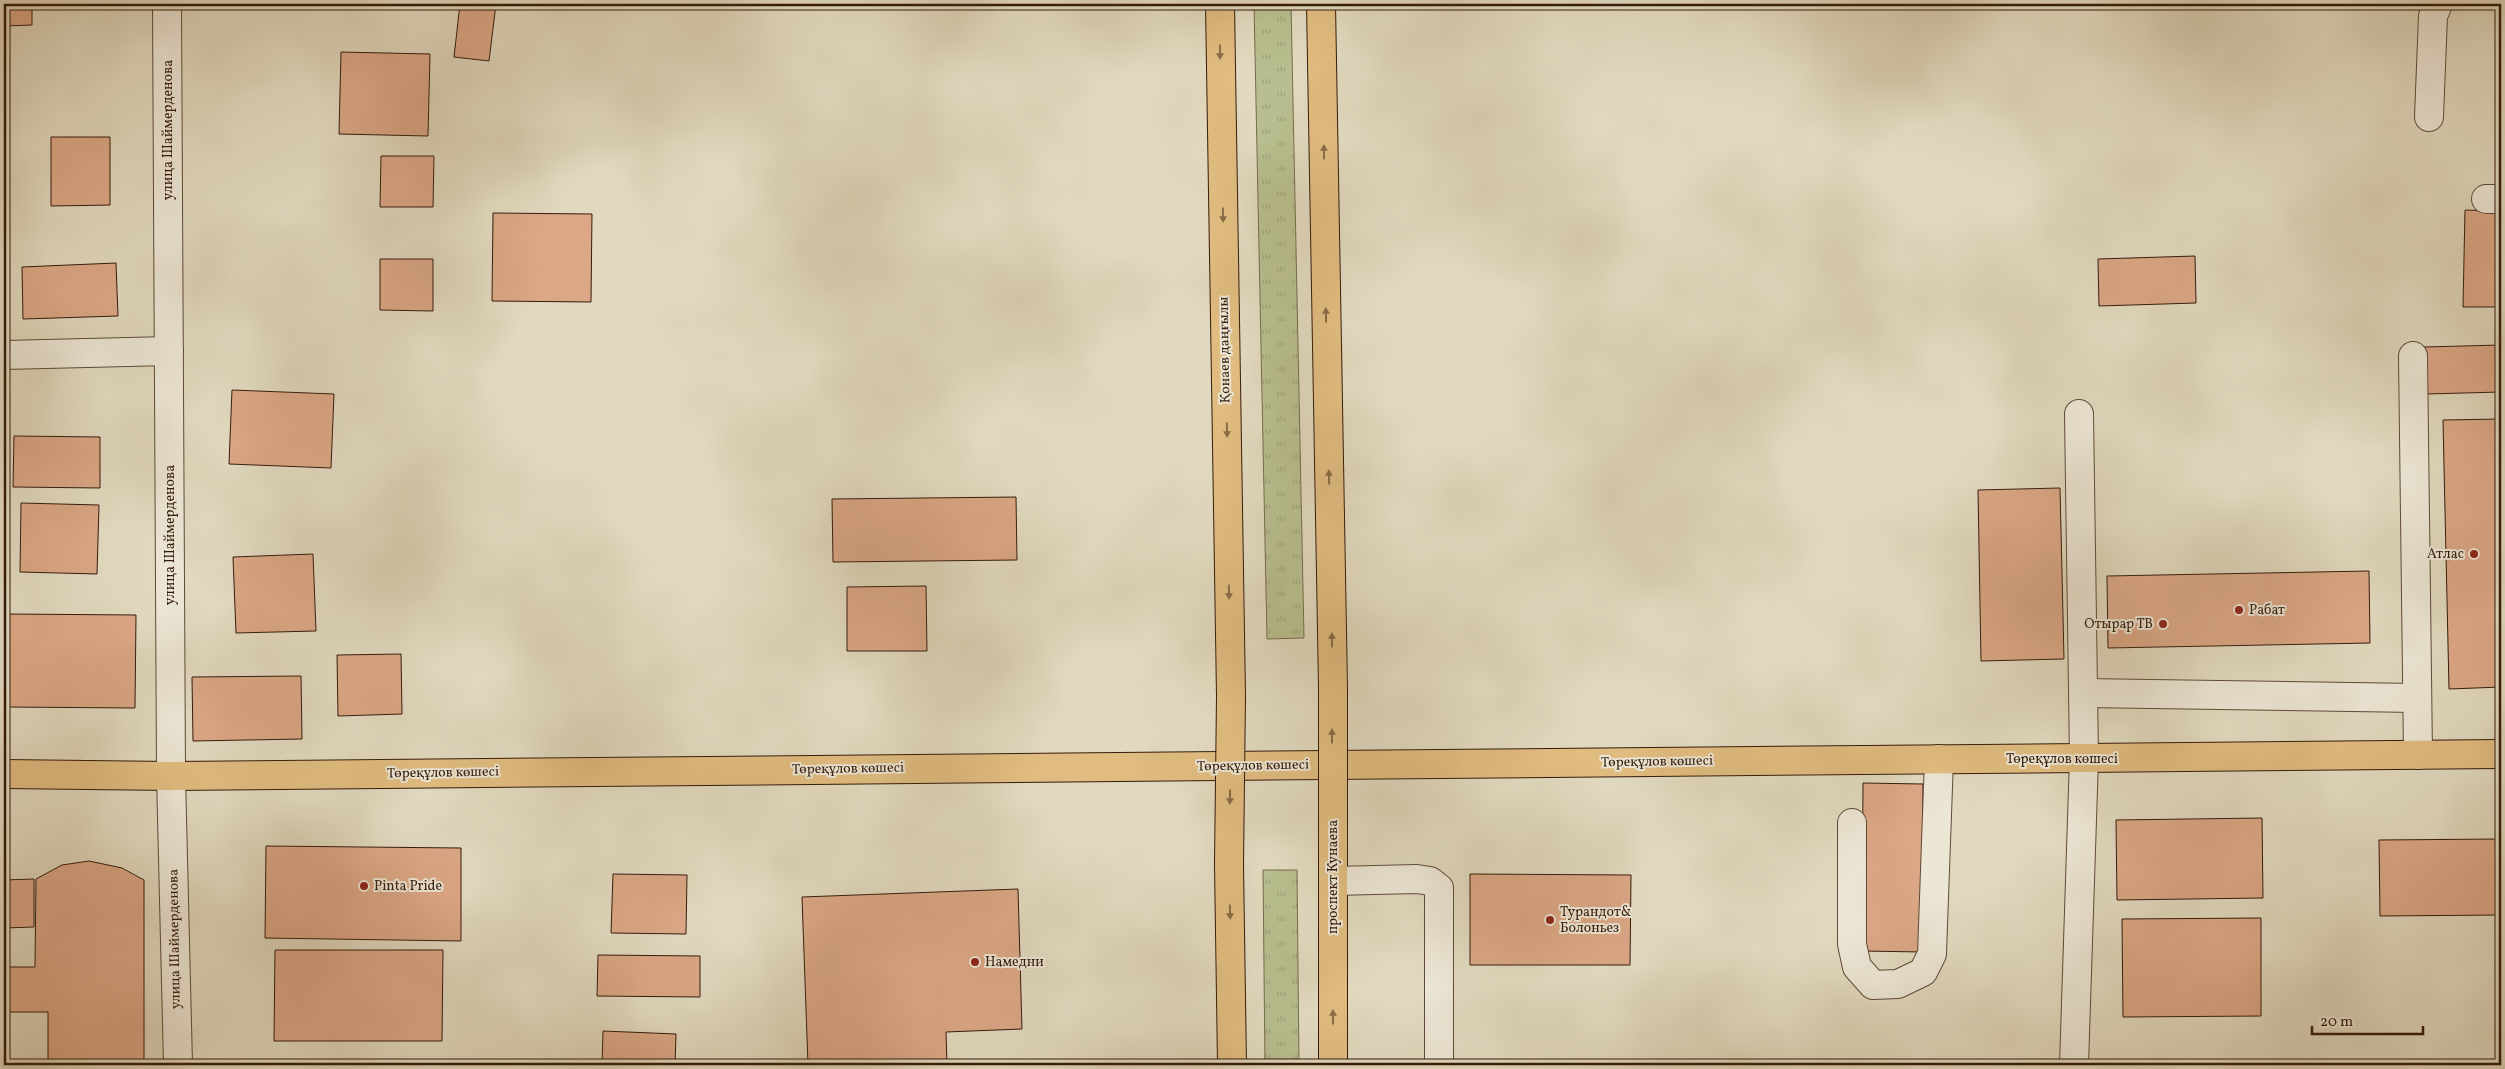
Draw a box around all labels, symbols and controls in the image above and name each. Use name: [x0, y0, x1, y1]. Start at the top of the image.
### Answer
one-way arrow: [1217, 45, 1225, 61]
street label: улица Шаймерденова: [159, 60, 178, 200]
one-way arrow: [1320, 144, 1328, 160]
one-way arrow: [1219, 207, 1227, 223]
street label: Қонаев даңғылы: [1215, 297, 1235, 403]
one-way arrow: [1322, 307, 1330, 323]
one-way arrow: [1223, 422, 1231, 438]
street label: улица Шаймерденова: [161, 465, 180, 605]
one-way arrow: [1325, 469, 1333, 485]
place label: Атлас: [2427, 545, 2464, 564]
marker: Атлас: [2468, 548, 2480, 560]
one-way arrow: [1225, 585, 1233, 601]
place label: Рабат: [2249, 601, 2285, 620]
marker: Рабат: [2233, 604, 2245, 616]
place label: Отырар ТВ: [2084, 615, 2153, 634]
marker: Отырар ТВ: [2157, 618, 2169, 630]
one-way arrow: [1328, 631, 1336, 647]
one-way arrow: [1328, 727, 1336, 743]
street label: Төреқұлов көшесі: [2006, 750, 2118, 769]
street label: Төреқұлов көшесі: [1601, 752, 1713, 772]
street label: Төреқұлов көшесі: [1197, 756, 1309, 776]
street label: Төреқұлов көшесі: [792, 759, 904, 779]
street label: Төреқұлов көшесі: [387, 763, 499, 783]
one-way arrow: [1226, 790, 1234, 806]
street label: проспект Кунаева: [1324, 820, 1343, 934]
street label: улица Шаймерденова: [164, 869, 186, 1009]
place label: Pinta Pride: [374, 877, 443, 896]
marker: Pinta Pride: [358, 880, 370, 892]
place label: Турандот& Болоньез: [1560, 903, 1631, 938]
one-way arrow: [1226, 905, 1234, 921]
marker: Турандот& Болоньез: [1544, 914, 1556, 926]
place label: Намедни: [985, 953, 1044, 972]
marker: Намедни: [969, 956, 981, 968]
scale bar: [2312, 1004, 2424, 1036]
one-way arrow: [1329, 1008, 1337, 1024]
text: 20 m: [2320, 1012, 2353, 1033]

